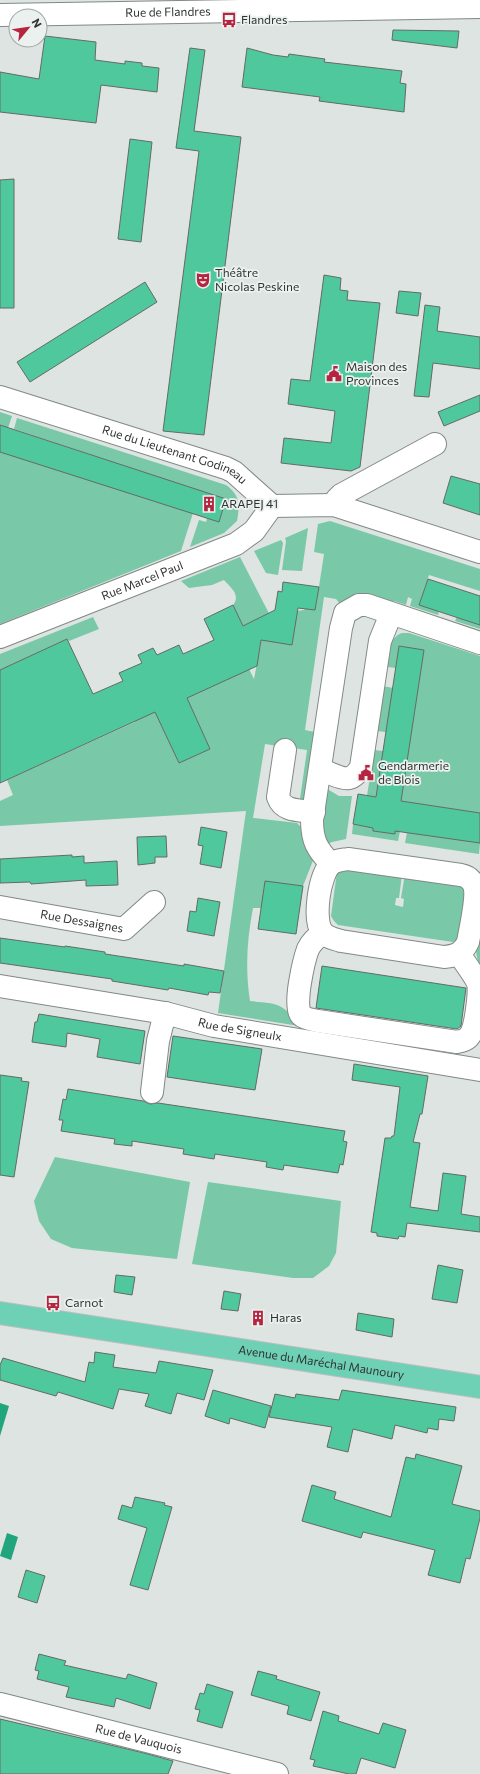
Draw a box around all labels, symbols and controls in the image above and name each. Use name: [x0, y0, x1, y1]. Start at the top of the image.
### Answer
street label: Rue de Flandres: [125, 3, 211, 19]
north arrow: [8, 8, 48, 48]
bus stop icon: Flandres: [220, 11, 238, 29]
place label: Flandres: [241, 12, 287, 26]
text: N: [29, 16, 45, 30]
place label: Théâtre Nicolas Peskine: [215, 265, 299, 293]
theatre icon: Théâtre Nicolas Peskine: [194, 271, 212, 289]
place label: Maison des Provinces: [346, 359, 407, 387]
public building icon: Maison des Provinces: [325, 365, 343, 383]
street label: Rue du Lieutenant Godineau: [101, 422, 250, 486]
building icon: ARAPEJ 41: [200, 495, 218, 513]
place label: ARAPEJ 41: [221, 496, 278, 511]
street label: Rue Marcel Paul: [99, 558, 185, 602]
place label: Gendarmerie de Blois: [378, 758, 449, 786]
public building icon: Gendarmerie de Blois: [357, 764, 375, 782]
street label: Rue Dessaignes: [39, 906, 124, 935]
street label: Rue de Signeulx: [197, 1014, 284, 1043]
bus stop icon: Carnot: [44, 1294, 62, 1312]
place label: Carnot: [65, 1295, 103, 1309]
building icon: Haras: [249, 1309, 267, 1327]
place label: Haras: [270, 1310, 302, 1324]
street label: Avenue du Maréchal Maunoury: [237, 1342, 405, 1381]
street label: Rue de Vauquois: [94, 1720, 184, 1756]

